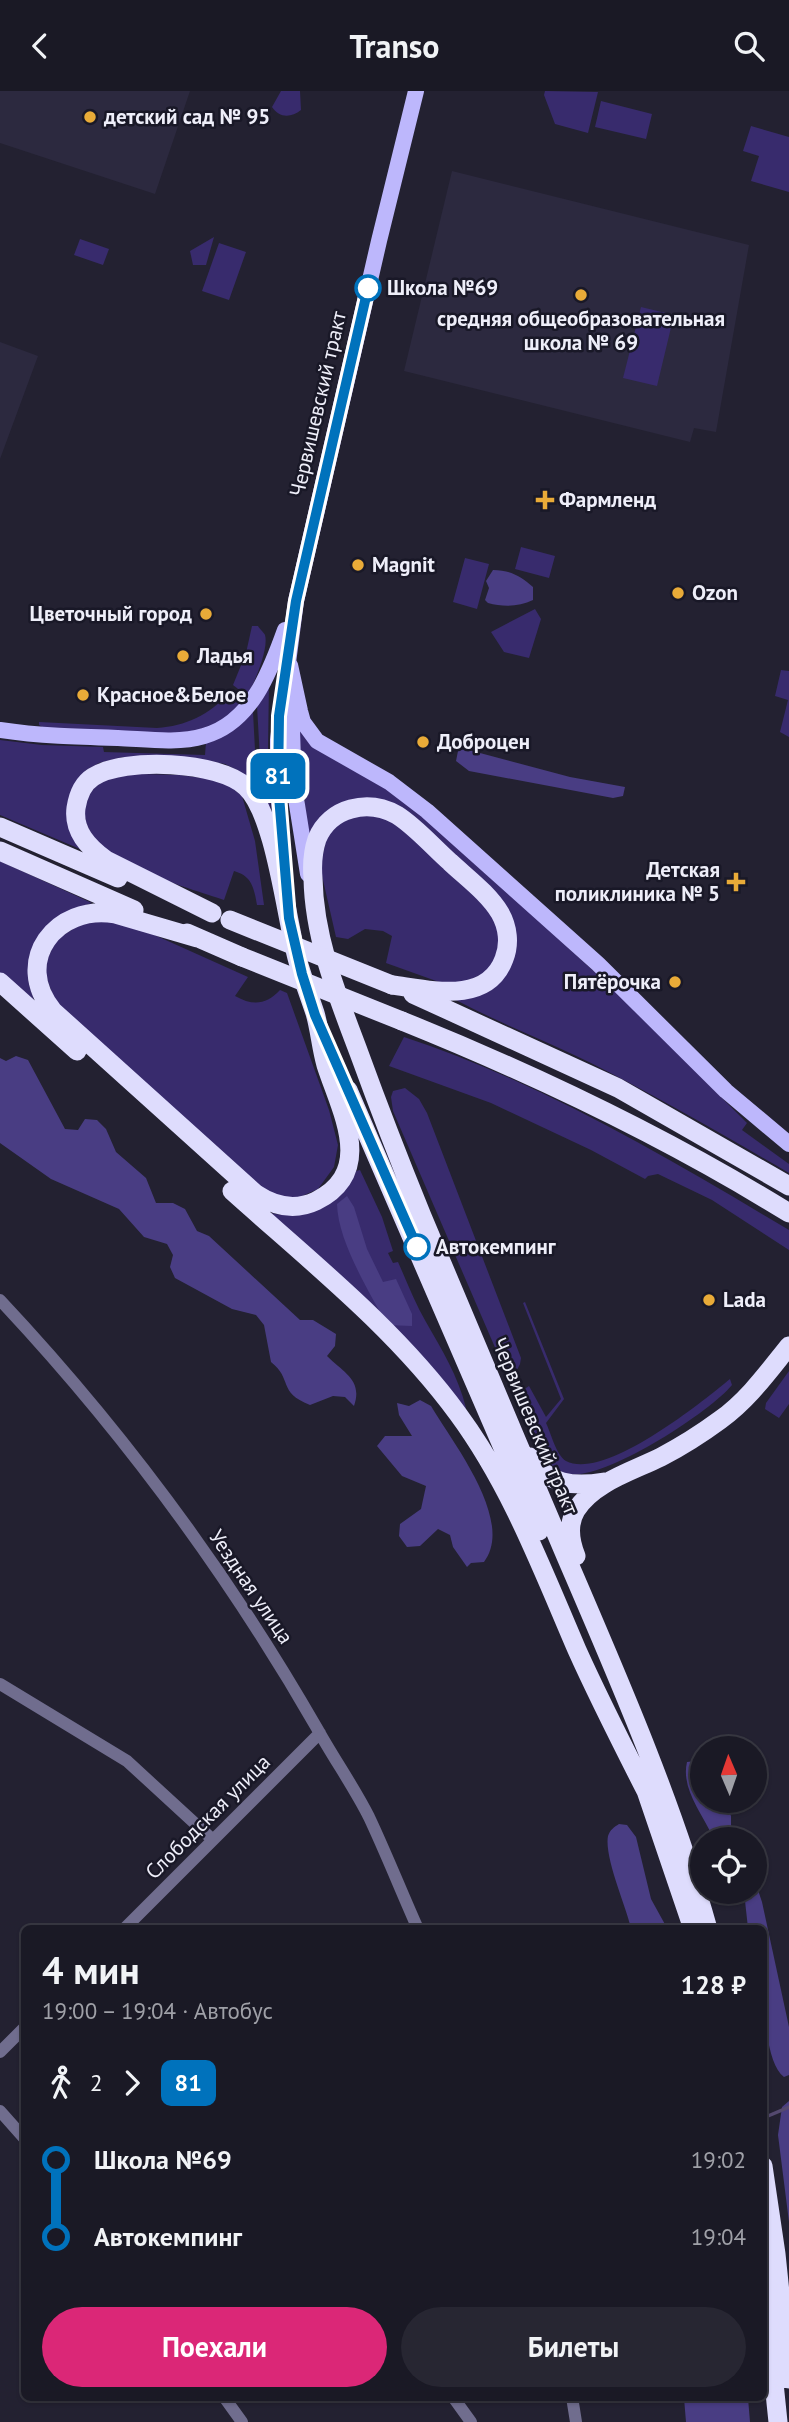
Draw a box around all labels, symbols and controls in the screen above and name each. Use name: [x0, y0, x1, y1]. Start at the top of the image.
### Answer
text: Transo: [349, 25, 440, 67]
icon: back: [21, 27, 59, 65]
icon: search: [730, 27, 768, 65]
place label: детский сад № 95: [103, 103, 270, 130]
marker: детский сад № 95: [82, 109, 98, 125]
place label: Школа №69: [387, 274, 498, 301]
marker: Школа №69: [355, 275, 381, 301]
marker: средняя общеобразовательная школа № 69: [573, 287, 589, 303]
place label: средняя общеобразовательная школа № 69: [437, 305, 725, 356]
street label: Червишевский тракт: [283, 308, 352, 499]
place label: Фармленд: [559, 486, 656, 513]
marker: Фармленд: [537, 492, 553, 508]
place label: Magnit: [372, 551, 436, 578]
marker: Magnit: [350, 557, 366, 573]
place label: Ozon: [692, 579, 738, 606]
marker: Ozon: [670, 585, 686, 601]
place label: Цветочный город: [30, 600, 192, 627]
marker: Цветочный город: [198, 606, 214, 622]
place label: Ладья: [196, 642, 253, 669]
marker: Ладья: [175, 648, 191, 664]
place label: Красное&Белое: [97, 681, 246, 708]
marker: Красное&Белое: [75, 687, 91, 703]
place label: Доброцен: [437, 728, 530, 755]
marker: Доброцен: [415, 734, 431, 750]
line badge: 81: [246, 753, 310, 799]
text: 81: [264, 760, 292, 791]
place label: Детская поликлиника № 5: [555, 856, 720, 907]
marker: Детская поликлиника № 5: [726, 872, 746, 892]
place label: Пятёрочка: [564, 968, 661, 995]
marker: Пятёрочка: [667, 974, 683, 990]
place label: Автокемпинг: [436, 1233, 556, 1260]
marker: Автокемпинг: [404, 1234, 430, 1260]
place label: Lada: [723, 1286, 766, 1313]
marker: Lada: [701, 1292, 717, 1308]
street label: Червишевский тракт: [486, 1333, 585, 1519]
street label: Уездная улица: [203, 1524, 300, 1649]
north arrow: [690, 1736, 766, 1813]
map controls: [690, 1736, 767, 1904]
street label: Слободская улица: [139, 1748, 276, 1885]
button: locate: [690, 1827, 767, 1904]
text: 4 мин: [42, 1945, 140, 1994]
text: 128 ₽: [680, 1968, 746, 2001]
text: 19:00 – 19:04 · Автобус: [42, 1996, 273, 2025]
icon: walk: [42, 2064, 80, 2102]
icon: forward: [113, 2064, 151, 2102]
text: 81: [175, 2067, 202, 2098]
text: 2: [90, 2068, 103, 2097]
text: Школа №69: [94, 2143, 232, 2176]
text: 19:02: [691, 2145, 746, 2174]
text: Автокемпинг: [94, 2220, 242, 2253]
text: 19:04: [691, 2222, 746, 2251]
button: Поехали: [42, 2307, 387, 2387]
button: Билеты: [401, 2307, 746, 2387]

